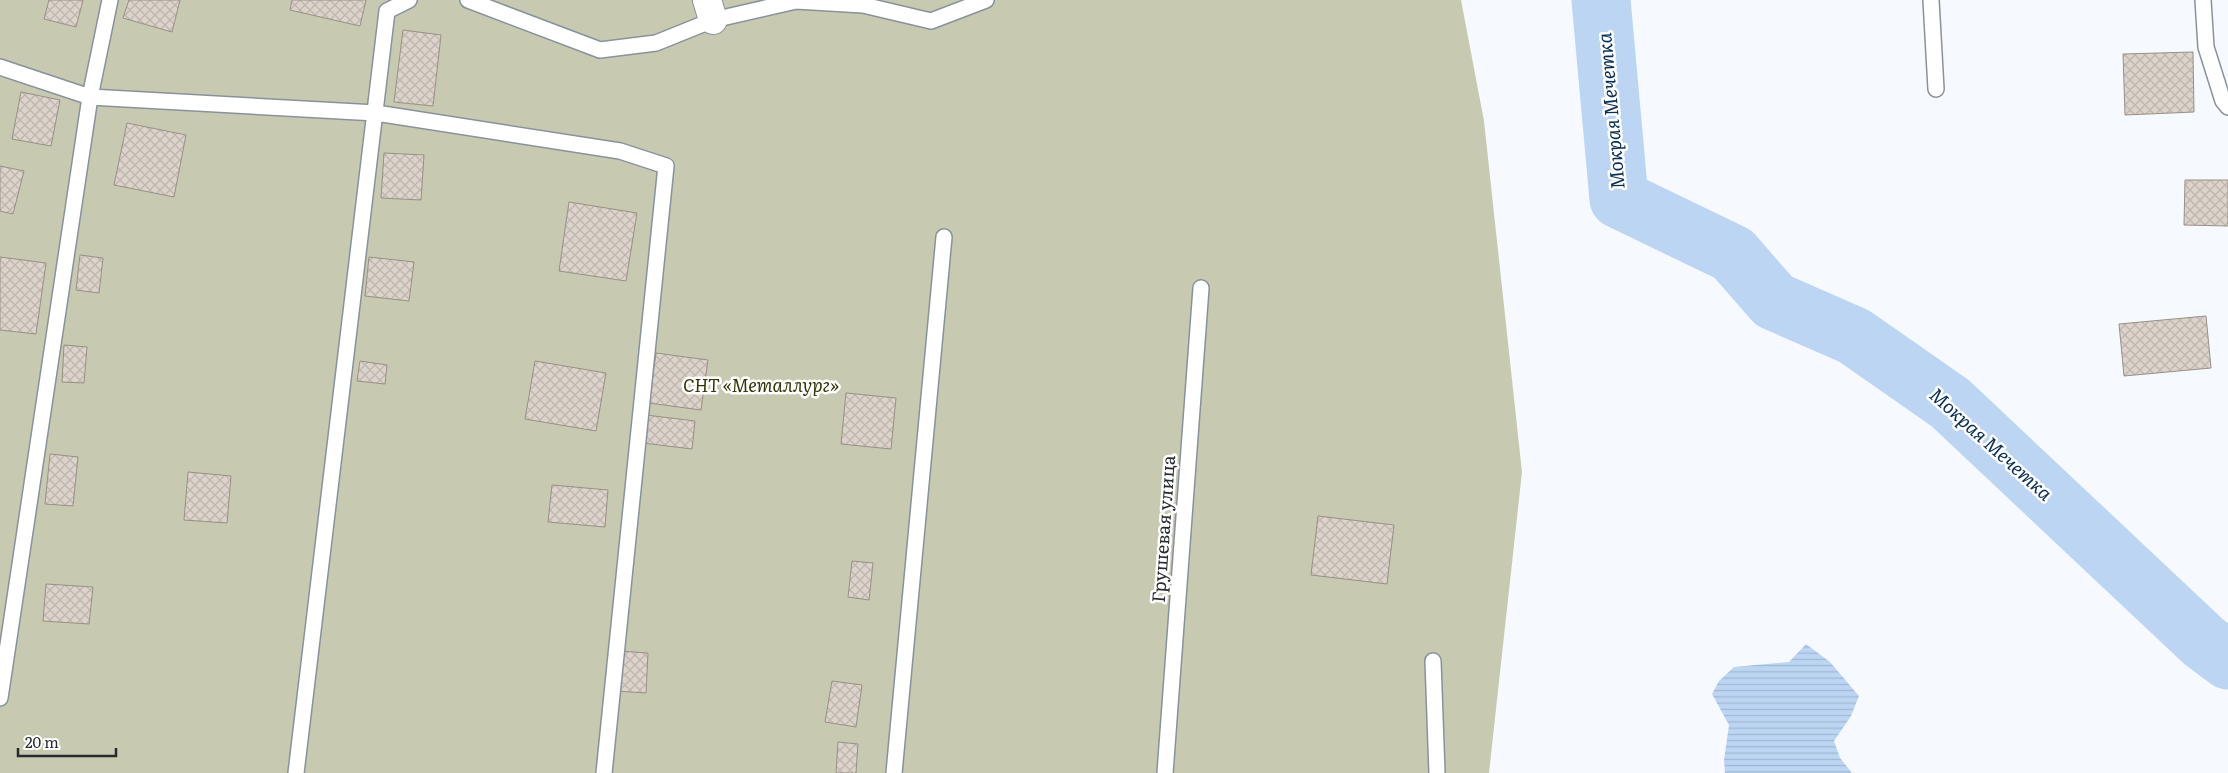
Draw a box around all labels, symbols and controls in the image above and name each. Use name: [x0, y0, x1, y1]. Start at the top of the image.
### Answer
water label: Мокрая Мечетка: [1589, 32, 1631, 191]
park label: СНТ «Металлург»: [683, 371, 839, 398]
water label: Мокрая Мечетка: [1924, 380, 2059, 506]
street label: Грушевая улица: [1144, 454, 1181, 603]
scale bar: [18, 726, 115, 758]
text: 20 m: [25, 730, 59, 753]

